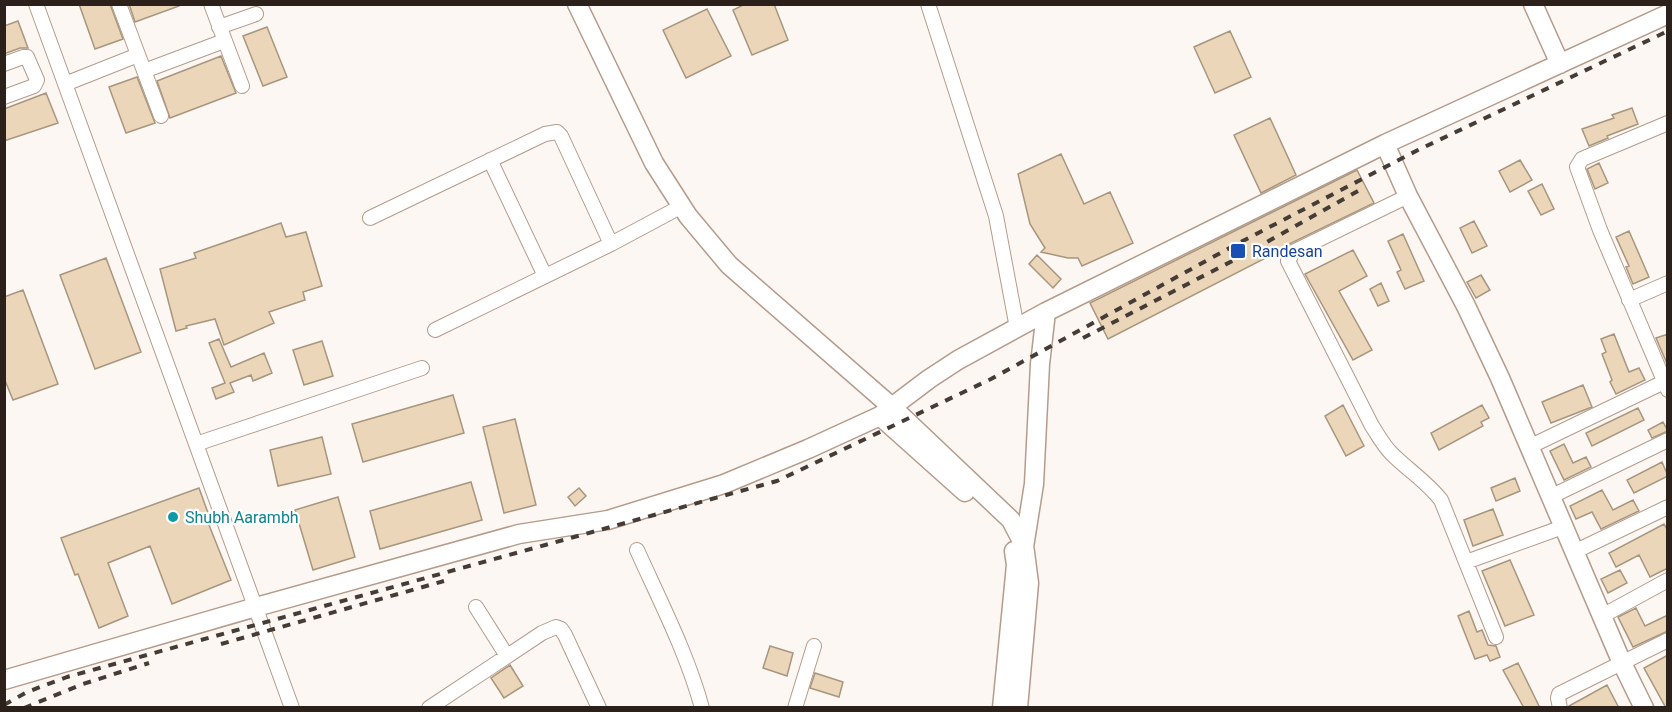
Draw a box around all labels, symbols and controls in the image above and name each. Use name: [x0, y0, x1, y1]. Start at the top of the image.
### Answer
marker: Randesan: [1229, 242, 1247, 260]
place label: Randesan: [1252, 242, 1323, 261]
place label: Shubh Aarambh: [185, 508, 299, 527]
marker: Shubh Aarambh: [166, 510, 180, 524]

